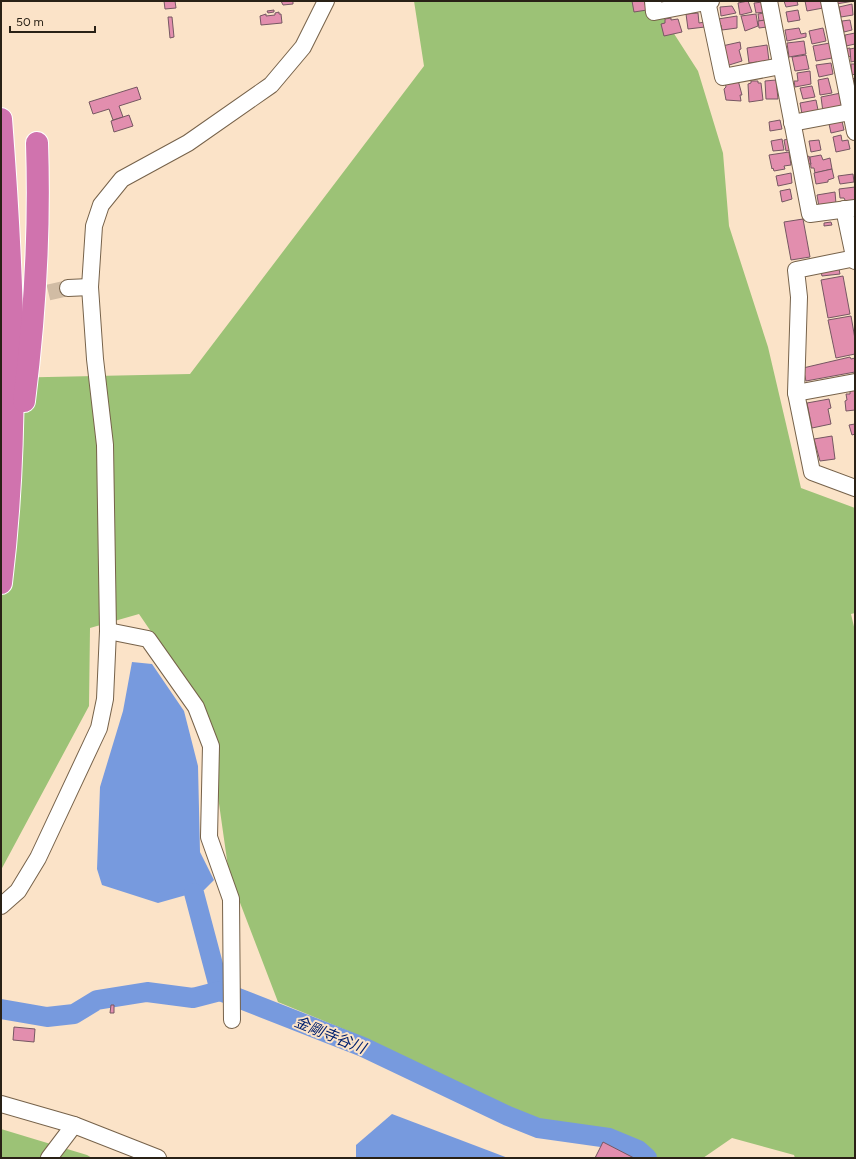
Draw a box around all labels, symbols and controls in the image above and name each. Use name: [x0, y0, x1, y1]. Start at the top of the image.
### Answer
scale bar: [10, 8, 95, 34]
text: 50 m: [16, 15, 44, 29]
water label: 金剛寺谷川: [292, 1013, 370, 1058]

